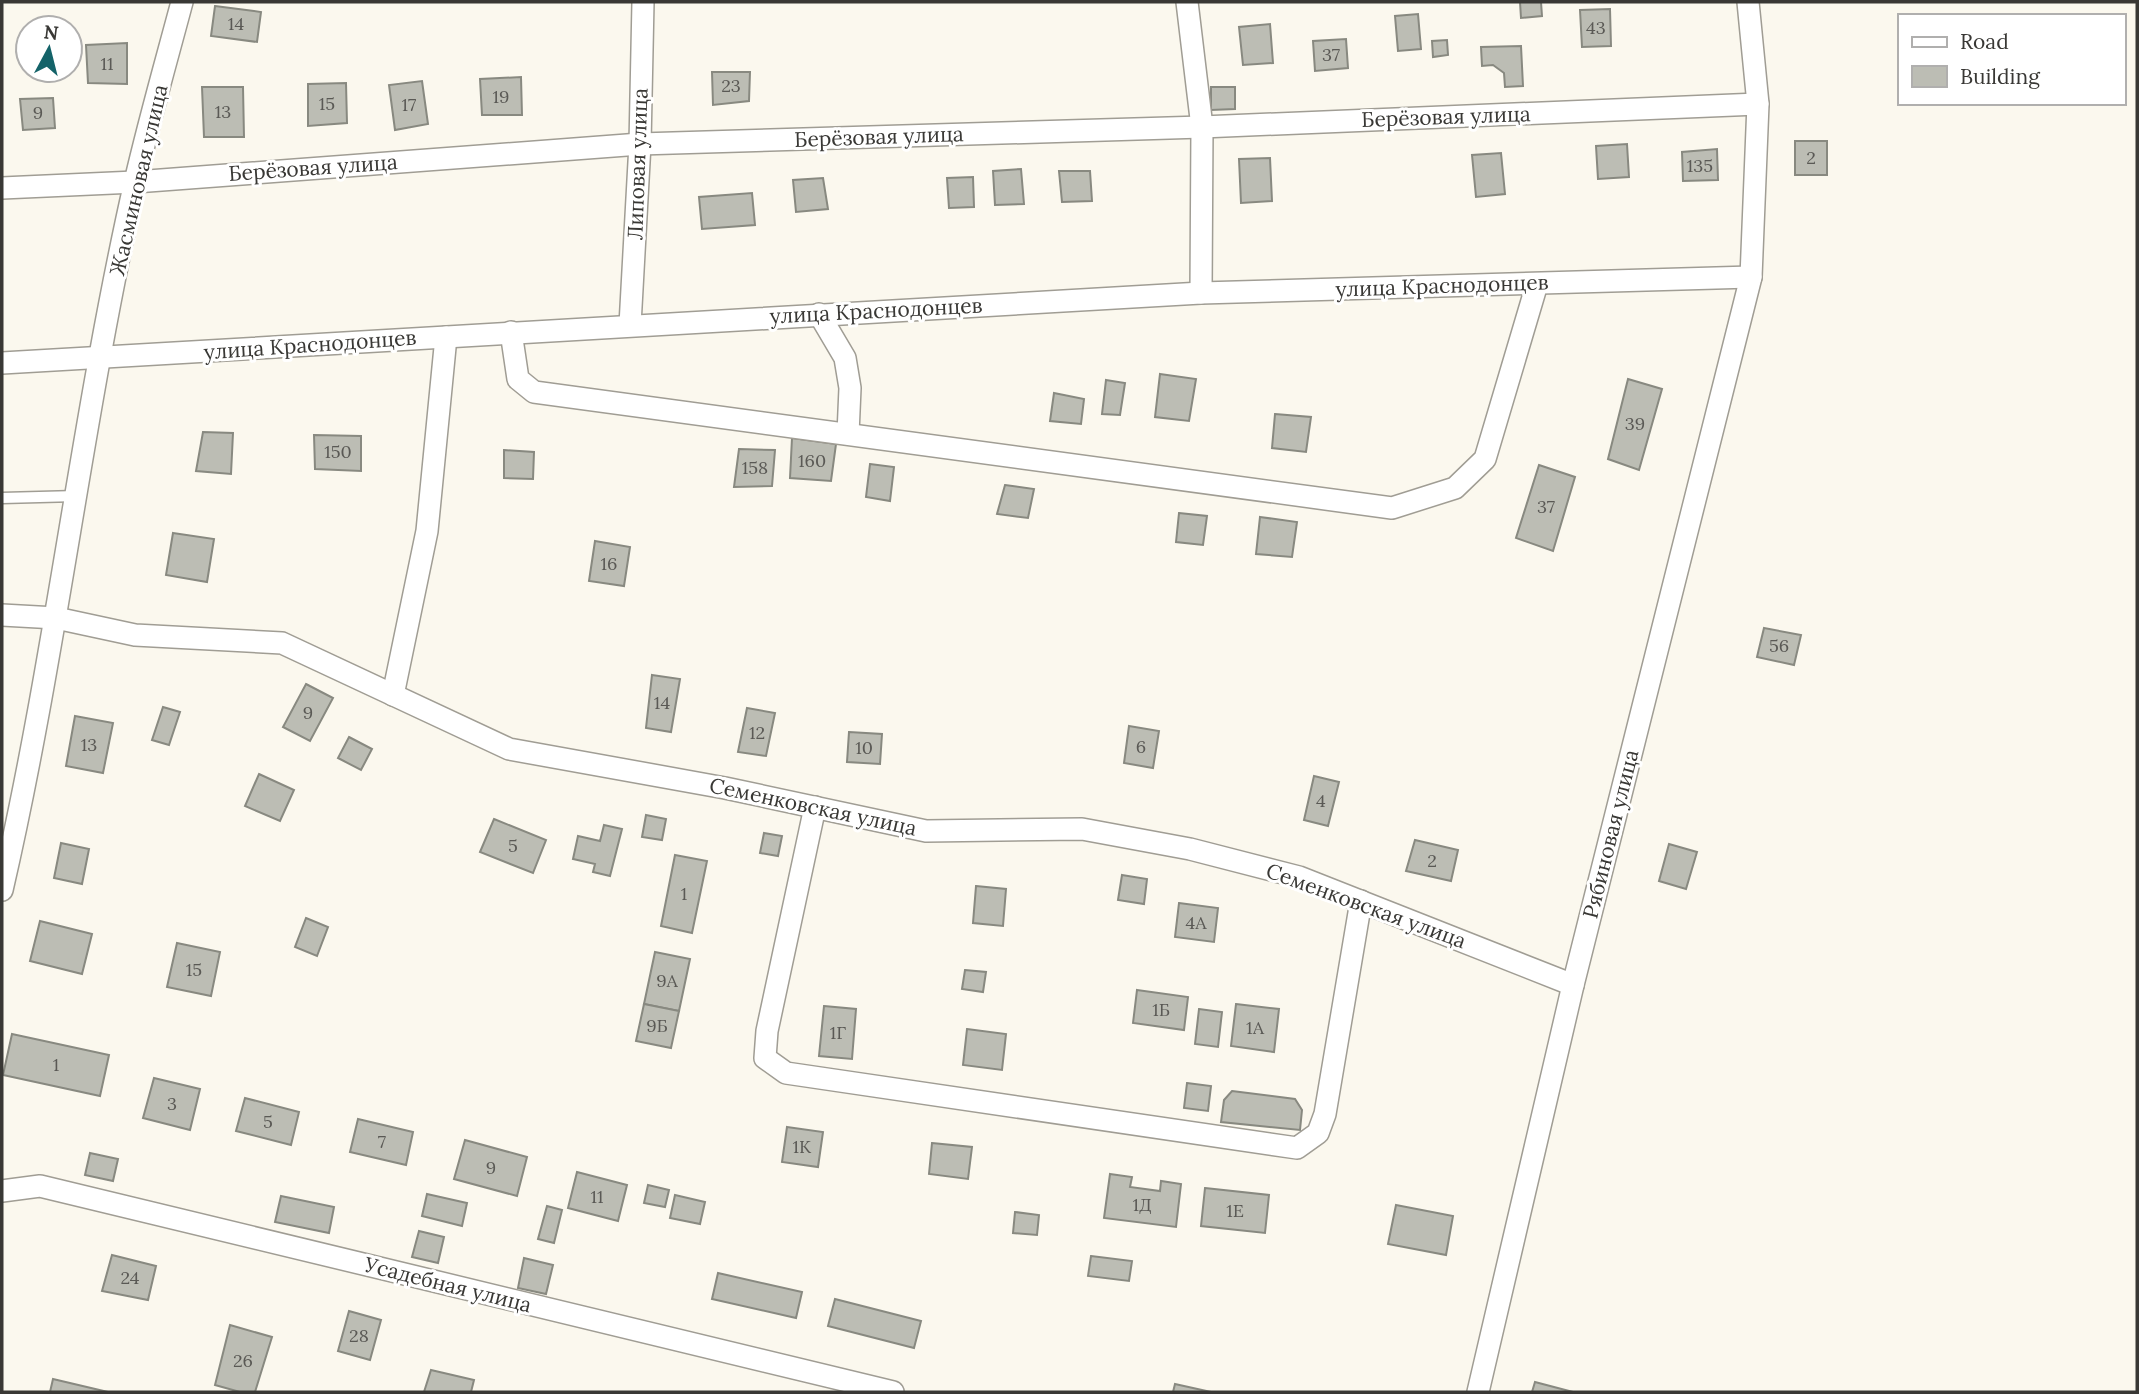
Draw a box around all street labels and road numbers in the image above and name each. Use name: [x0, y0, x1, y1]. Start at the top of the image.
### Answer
street label: Жасминовая улица: [103, 82, 174, 278]
street label: Липовая улица: [621, 87, 654, 240]
street label: Берёзовая улица: [1361, 100, 1531, 133]
street label: Берёзовая улица: [794, 120, 964, 153]
street label: Берёзовая улица: [228, 148, 399, 187]
street label: улица Краснодонцев: [1335, 268, 1549, 303]
street label: улица Краснодонцев: [769, 291, 983, 330]
street label: улица Краснодонцев: [203, 324, 417, 365]
street label: Рябиновая улица: [1576, 746, 1645, 921]
street label: Семенковская улица: [707, 771, 919, 842]
street label: Семенковская улица: [1262, 857, 1470, 954]
street label: Усадебная улица: [361, 1250, 535, 1318]

